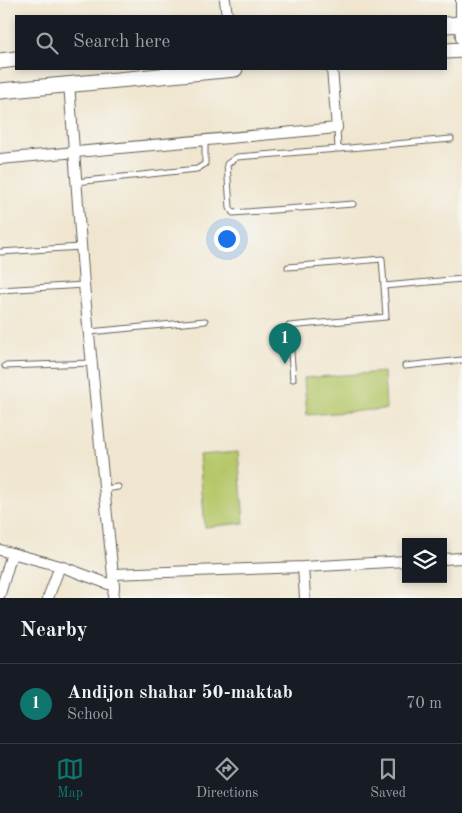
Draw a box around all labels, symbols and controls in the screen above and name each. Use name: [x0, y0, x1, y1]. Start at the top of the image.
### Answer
search box: [15, 15, 447, 70]
icon: search: [33, 29, 61, 57]
text: Search here: [73, 33, 170, 52]
your location: [214, 226, 240, 252]
pin: 1: [269, 323, 301, 364]
map controls: [402, 538, 447, 583]
button: layers: [402, 538, 447, 583]
text: Nearby: [20, 620, 88, 641]
text: Andijon shahar 50-maktab: [67, 684, 293, 703]
text: 1: [31, 696, 41, 712]
text: 70 m: [406, 696, 442, 712]
text: School: [67, 707, 113, 723]
tab: Map: [56, 755, 84, 802]
tab: Directions: [196, 755, 258, 802]
tab: Saved: [370, 755, 406, 802]

